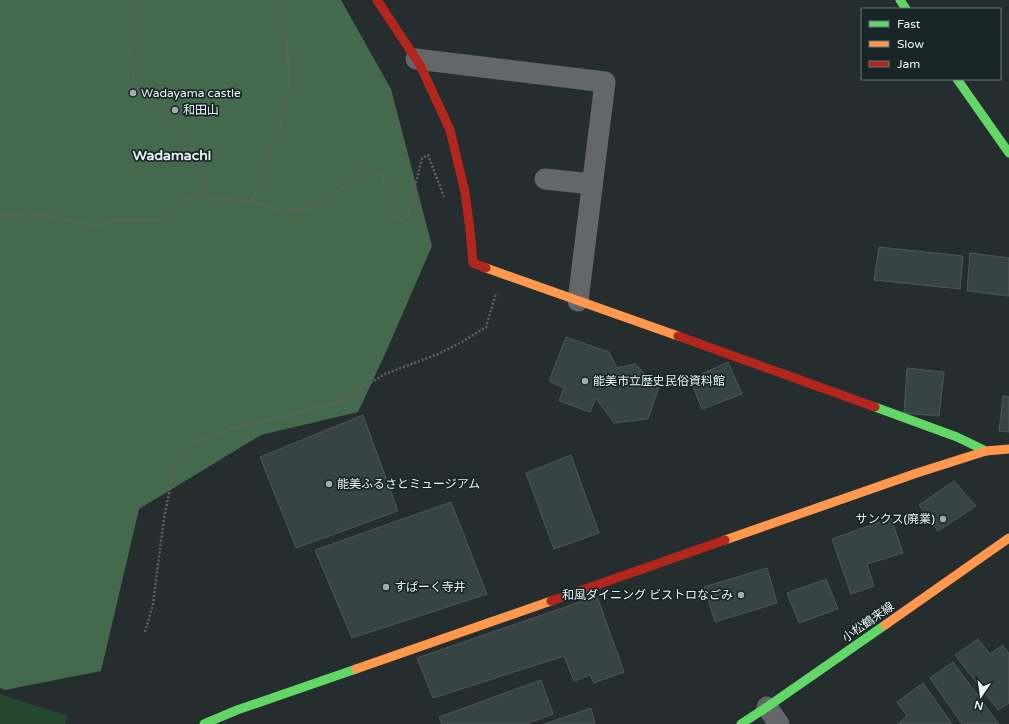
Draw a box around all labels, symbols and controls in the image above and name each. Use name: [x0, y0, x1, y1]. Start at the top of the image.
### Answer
legend: [861, 8, 1001, 80]
text: Fast: [897, 17, 921, 31]
text: Slow: [897, 37, 924, 51]
text: Jam: [897, 57, 920, 71]
place label: Wadayama castle: [141, 86, 241, 100]
marker: Wadayama castle: [128, 88, 138, 98]
place label: 和田山: [183, 103, 219, 117]
marker: 和田山: [170, 105, 180, 115]
district label: Wadamachi: [133, 147, 211, 164]
place label: 能美市立歴史民俗資料館: [593, 374, 725, 388]
marker: 能美市立歴史民俗資料館: [580, 376, 590, 386]
place label: 能美ふるさとミュージアム: [337, 477, 480, 491]
marker: 能美ふるさとミュージアム: [324, 479, 334, 489]
place label: サンクス(廃業): [856, 512, 935, 526]
marker: サンクス(廃業): [938, 514, 948, 524]
place label: すぱーく寺井: [394, 580, 466, 594]
marker: すぱーく寺井: [381, 582, 391, 592]
place label: 和風ダイニング ビストロなごみ: [562, 588, 733, 602]
marker: 和風ダイニング ビストロなごみ: [736, 590, 746, 600]
street label: 小松鶴来線: [839, 599, 897, 645]
north arrow: [961, 676, 1001, 716]
text: N: [973, 698, 985, 713]

